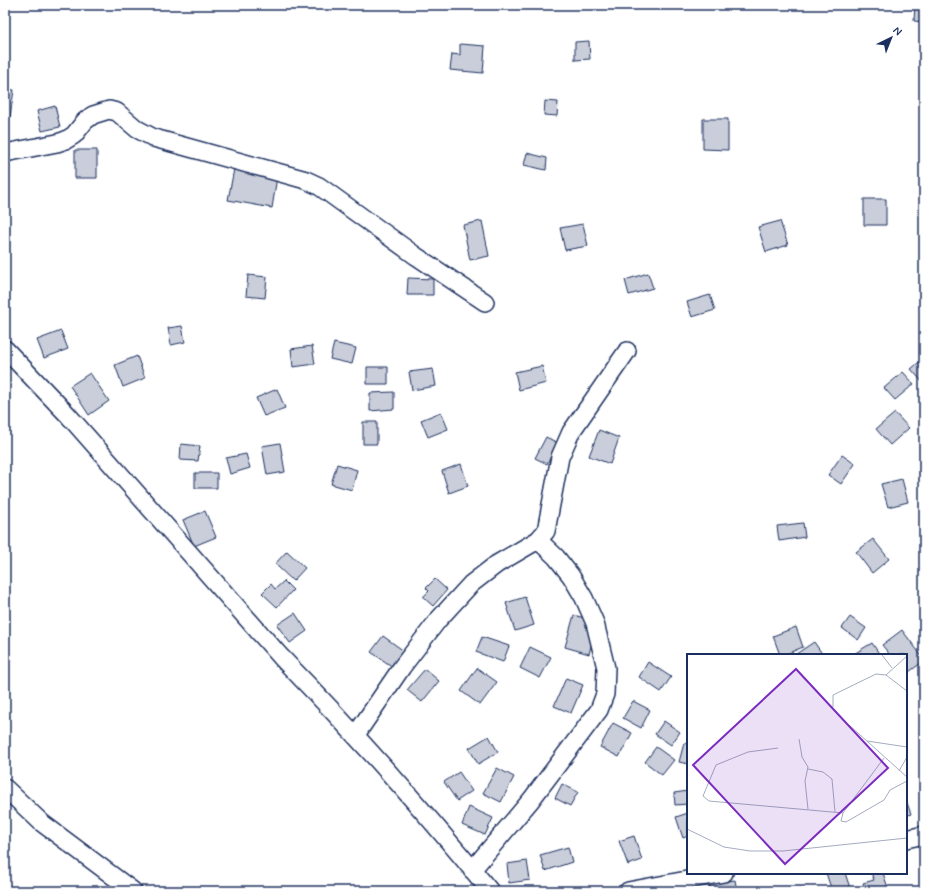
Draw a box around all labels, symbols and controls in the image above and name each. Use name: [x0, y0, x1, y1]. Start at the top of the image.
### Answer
north arrow: [871, 18, 911, 58]
text: N: [890, 24, 905, 39]
inset map: [687, 654, 907, 874]

